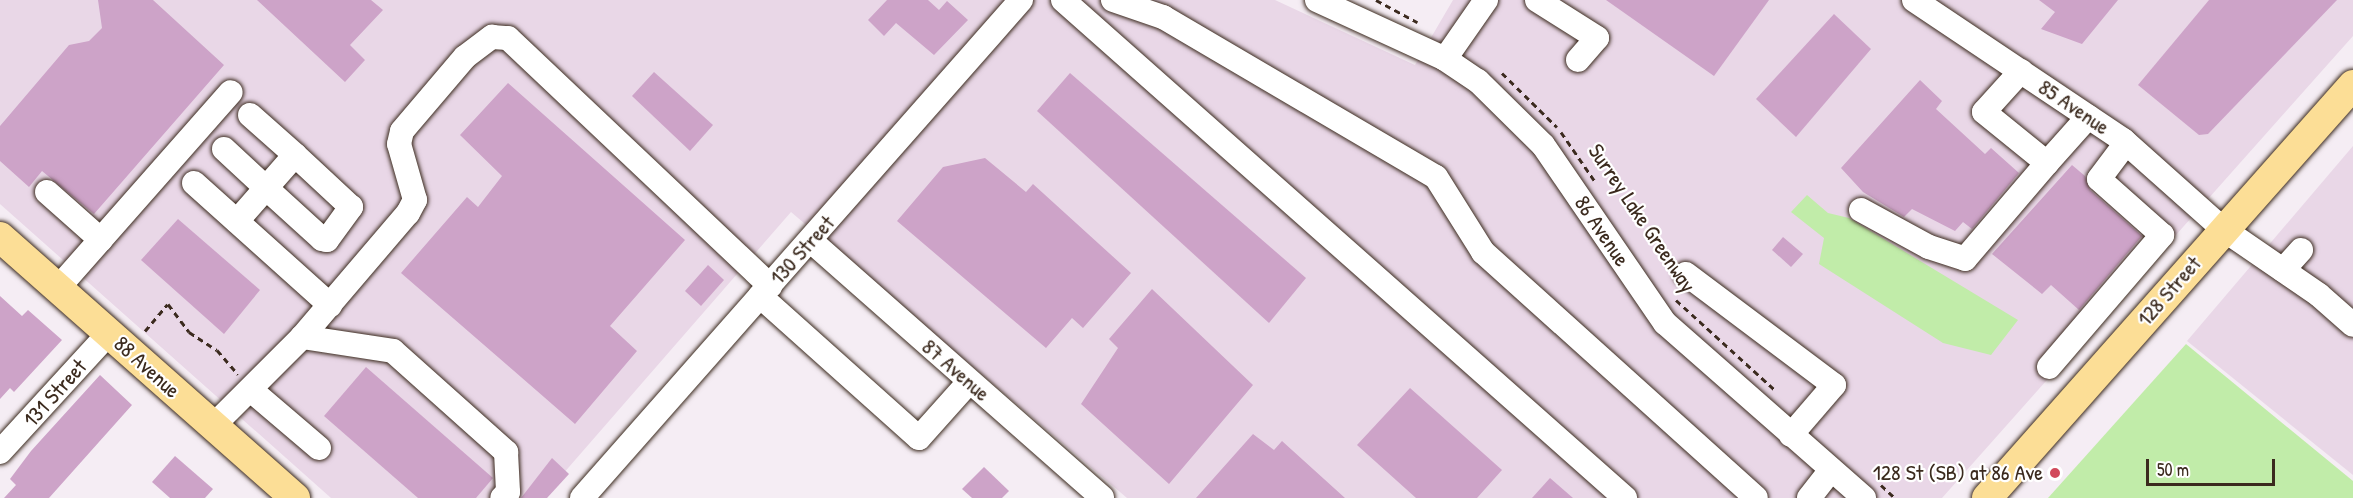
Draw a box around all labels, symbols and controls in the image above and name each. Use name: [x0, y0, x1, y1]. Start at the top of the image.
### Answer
street label: 85 Avenue: [2034, 74, 2114, 140]
street label: Surrey Lake Greenway: [1583, 139, 1701, 297]
street label: 86 Avenue: [1569, 191, 1635, 271]
street label: 130 Street: [764, 210, 840, 290]
street label: 128 Street: [2131, 251, 2207, 331]
street label: 88 Avenue: [108, 330, 186, 404]
street label: 87 Avenue: [917, 333, 995, 407]
street label: 131 Street: [18, 354, 92, 432]
scale bar: [2149, 447, 2278, 485]
text: 50 m: [2157, 457, 2189, 482]
place label: 128 St (SB) at 86 Ave: [1873, 460, 2043, 486]
marker: 128 St (SB) at 86 Ave: [2048, 466, 2062, 480]

